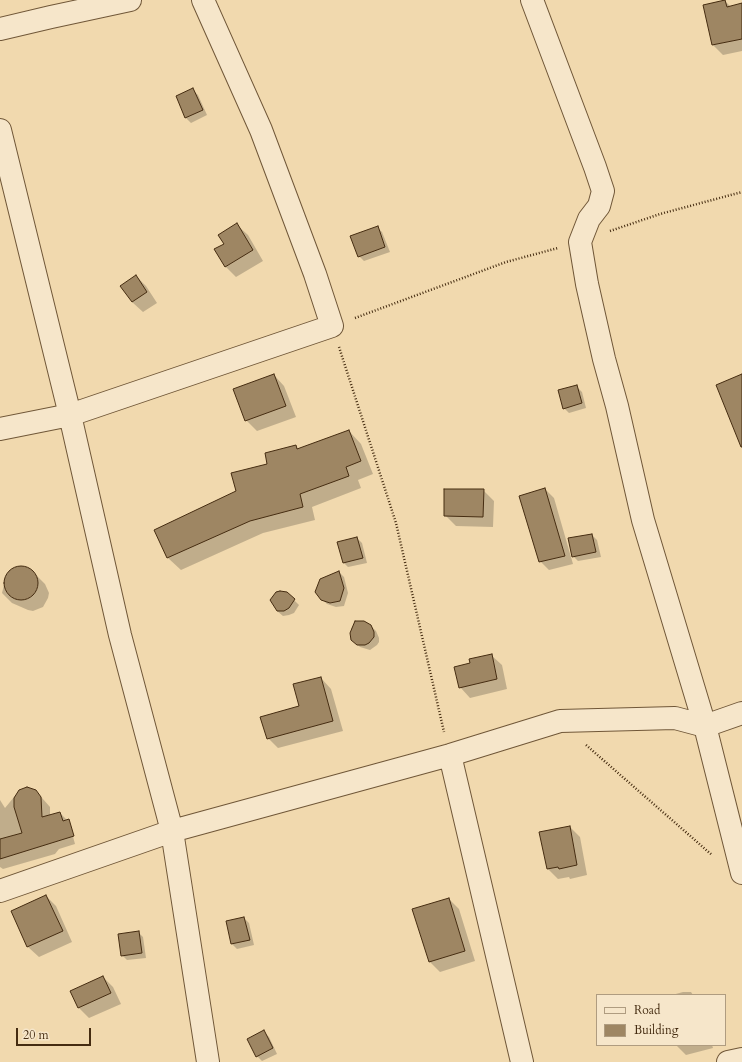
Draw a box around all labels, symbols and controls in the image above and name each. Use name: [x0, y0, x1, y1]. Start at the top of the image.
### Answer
legend: [596, 994, 726, 1046]
text: Road: [634, 1002, 660, 1018]
scale bar: [18, 1020, 93, 1046]
text: Building: [634, 1022, 678, 1038]
text: 20 m: [23, 1027, 49, 1043]

